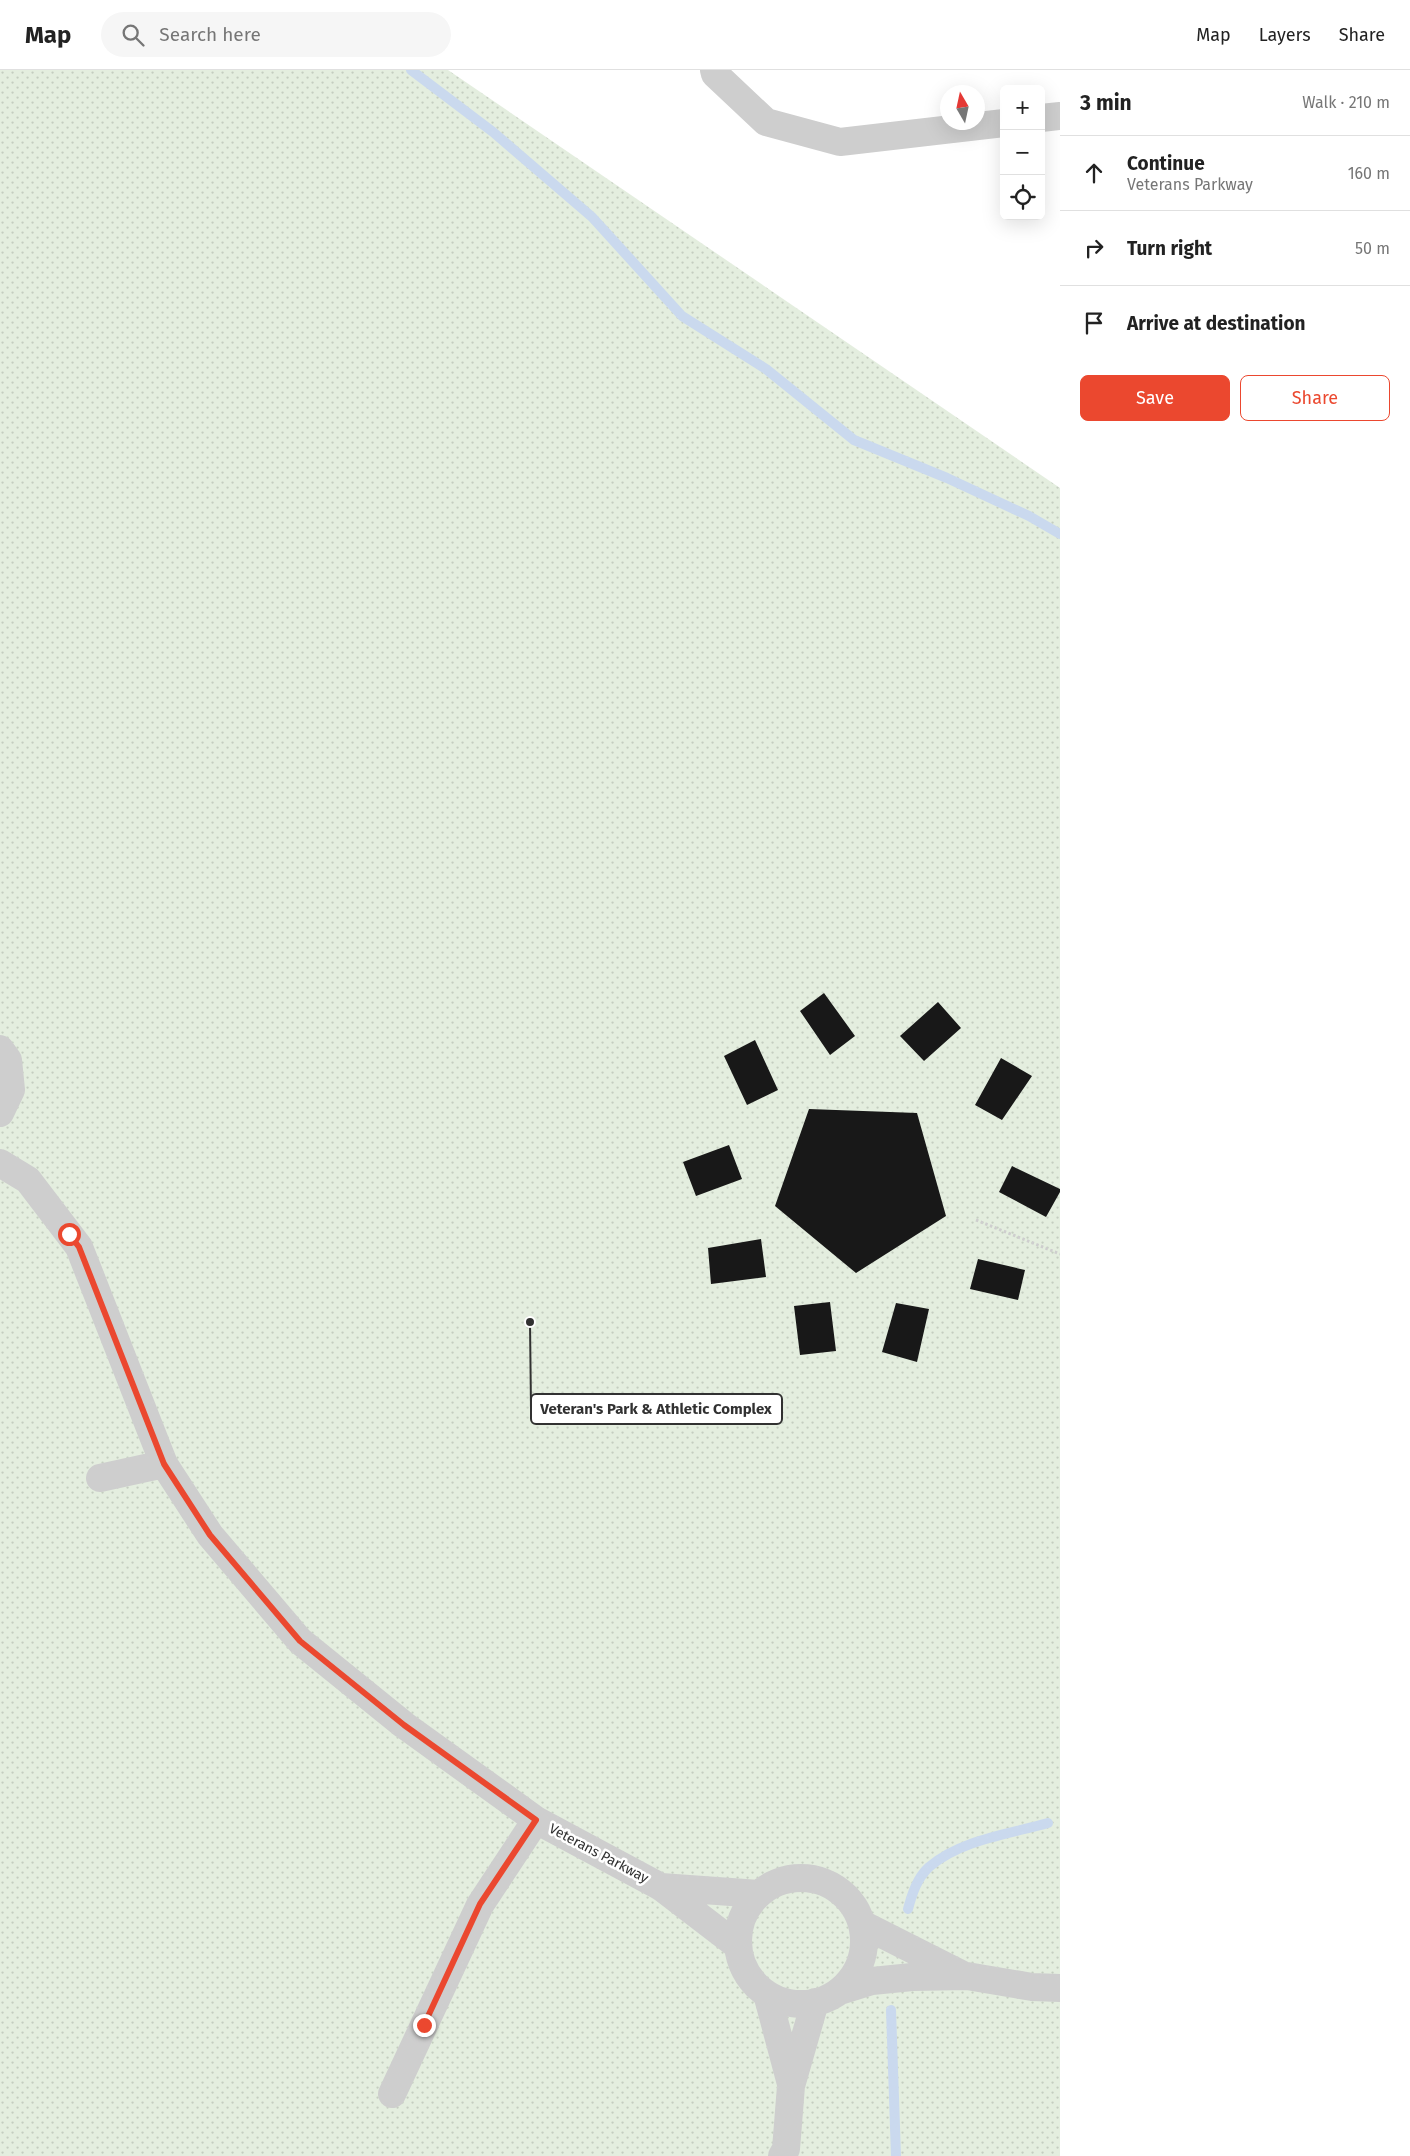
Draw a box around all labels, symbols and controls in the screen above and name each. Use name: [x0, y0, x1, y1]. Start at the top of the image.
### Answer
search box: [101, 12, 451, 57]
text: Map: [25, 21, 71, 49]
icon: search: [119, 21, 147, 49]
text: Search here: [159, 23, 261, 46]
text: Map: [1196, 24, 1231, 46]
text: Layers: [1259, 24, 1311, 46]
text: Share: [1339, 24, 1385, 46]
north arrow: [940, 85, 985, 130]
map controls: [1000, 85, 1045, 220]
button: +: [1000, 85, 1045, 130]
text: 3 min: [1080, 90, 1132, 116]
text: Walk · 210 m: [1302, 93, 1390, 112]
button: −: [1000, 130, 1045, 175]
text: Continue: [1127, 152, 1205, 175]
icon: ahead: [1080, 159, 1108, 187]
text: 160 m: [1348, 164, 1390, 183]
button: locate: [1000, 175, 1045, 220]
text: Veterans Parkway: [1127, 175, 1253, 194]
icon: right: [1080, 234, 1108, 262]
text: Turn right: [1127, 237, 1212, 260]
text: 50 m: [1355, 239, 1390, 258]
icon: arrive: [1080, 309, 1108, 337]
text: Arrive at destination: [1127, 312, 1306, 335]
button: Save: [1080, 375, 1230, 421]
button: Share: [1240, 375, 1390, 421]
route start: [58, 1223, 81, 1246]
callout: Veteran's Park & Athletic Complex: [531, 1394, 782, 1424]
text: Veteran's Park & Athletic Complex: [539, 1400, 772, 1418]
street label: Veterans Parkway: [546, 1820, 652, 1887]
route end: [413, 2014, 436, 2037]

